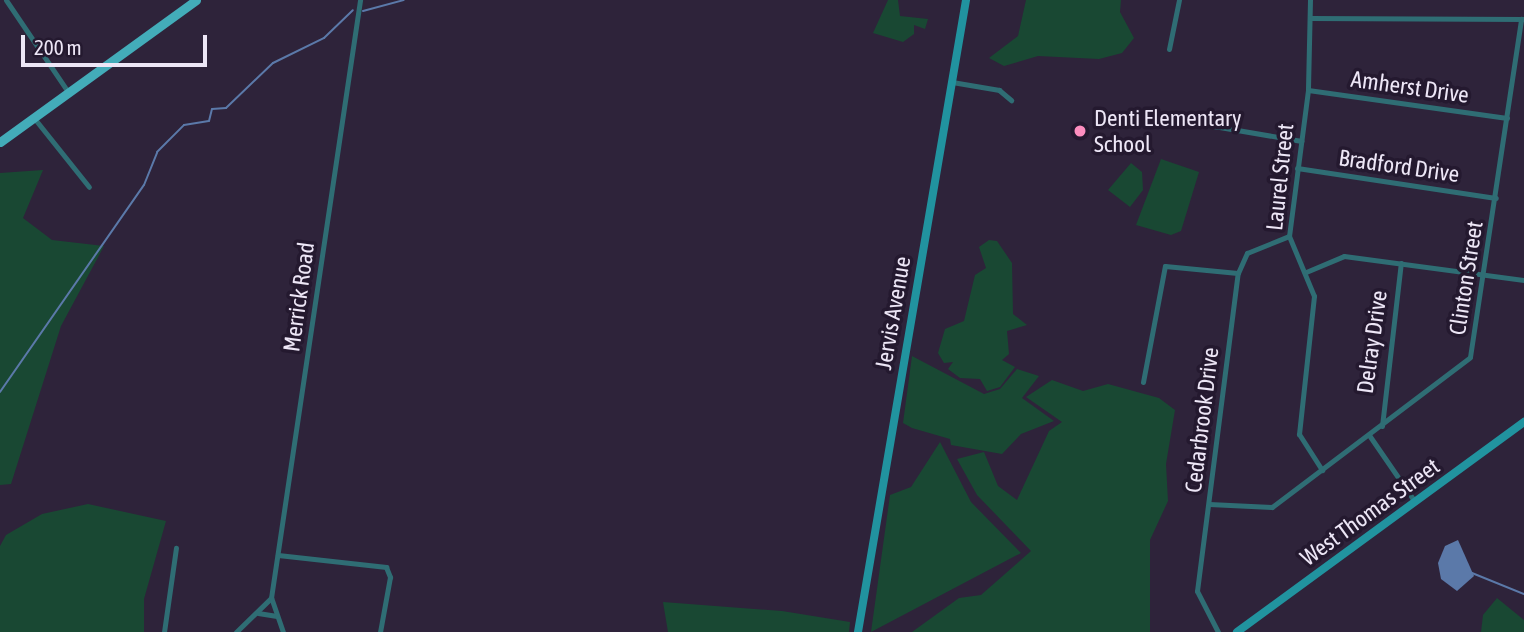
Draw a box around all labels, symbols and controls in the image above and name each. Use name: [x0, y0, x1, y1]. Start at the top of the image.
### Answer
scale bar: [24, 21, 210, 65]
text: 200 m: [34, 35, 82, 59]
street label: Amherst Drive: [1349, 65, 1471, 109]
place label: Denti Elementary School: [1094, 104, 1241, 158]
street label: Laurel Street: [1261, 122, 1299, 232]
marker: Denti Elementary School: [1072, 123, 1088, 139]
street label: Bradford Drive: [1337, 144, 1461, 188]
street label: Clinton Street: [1443, 219, 1489, 337]
street label: Merrick Road: [278, 240, 320, 354]
street label: Jervis Avenue: [869, 254, 917, 372]
street label: Delray Drive: [1351, 289, 1393, 395]
street label: Cedarbrook Drive: [1179, 346, 1225, 494]
street label: West Thomas Street: [1295, 452, 1445, 572]

